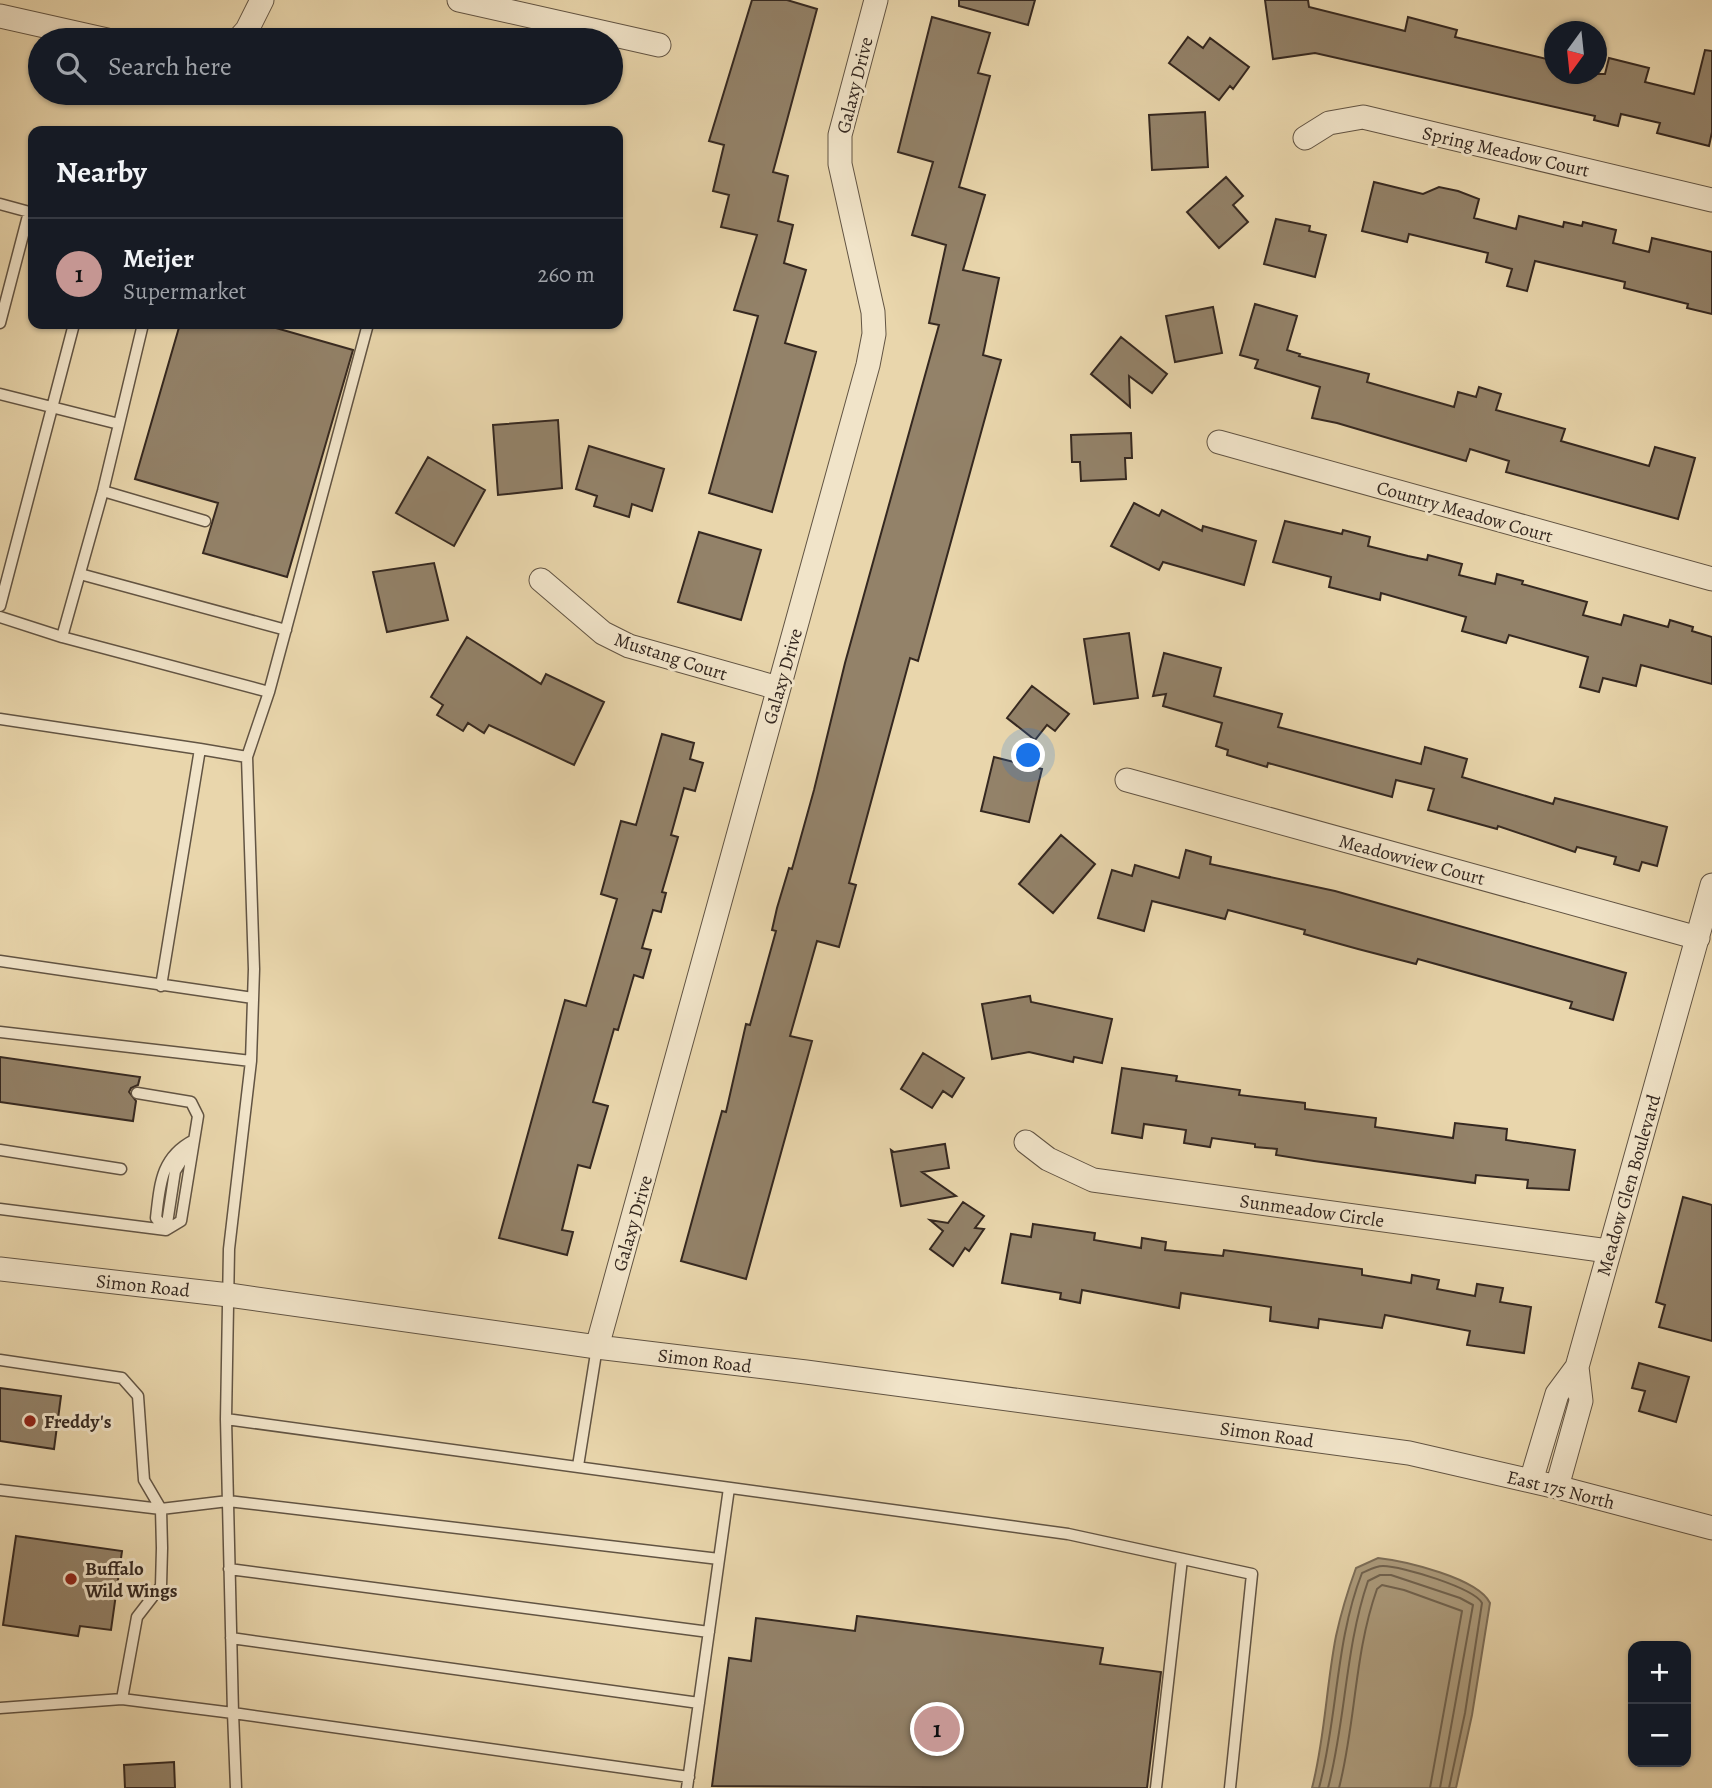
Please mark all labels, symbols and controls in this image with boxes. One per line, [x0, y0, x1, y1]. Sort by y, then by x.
north arrow [1544, 21, 1607, 84]
search box [28, 28, 623, 105]
street label: Galaxy Drive [830, 34, 880, 136]
icon: search [52, 48, 90, 86]
text: Search here [108, 49, 232, 84]
street label: Spring Meadow Court [1420, 120, 1592, 184]
text: Nearby [56, 152, 147, 192]
text: Meijer [123, 241, 194, 276]
text: 1 [75, 259, 83, 290]
text: 260 m [537, 259, 595, 290]
text: Supermarket [123, 276, 246, 307]
street label: Country Meadow Court [1374, 474, 1556, 550]
street label: Galaxy Drive [757, 625, 809, 727]
street label: Mustang Court [611, 626, 730, 687]
your location [1011, 738, 1045, 772]
street label: Meadowview Court [1336, 828, 1488, 892]
street label: Meadow Glen Boulevard [1591, 1091, 1668, 1279]
street label: Galaxy Drive [607, 1172, 659, 1274]
street label: Sunmeadow Circle [1238, 1188, 1386, 1234]
street label: Simon Road [95, 1268, 192, 1304]
street label: Simon Road [657, 1342, 754, 1380]
place label: Freddy's [44, 1409, 112, 1435]
marker: Freddy's [22, 1413, 38, 1429]
street label: Simon Road [1218, 1416, 1316, 1455]
street label: East 175 North [1504, 1464, 1617, 1516]
place label: Buffalo Wild Wings [84, 1556, 178, 1604]
marker: Buffalo Wild Wings [63, 1571, 79, 1587]
map controls [1628, 1641, 1691, 1767]
button: + [1628, 1641, 1691, 1704]
pin: 1 [914, 1703, 960, 1755]
button: − [1628, 1704, 1691, 1767]

